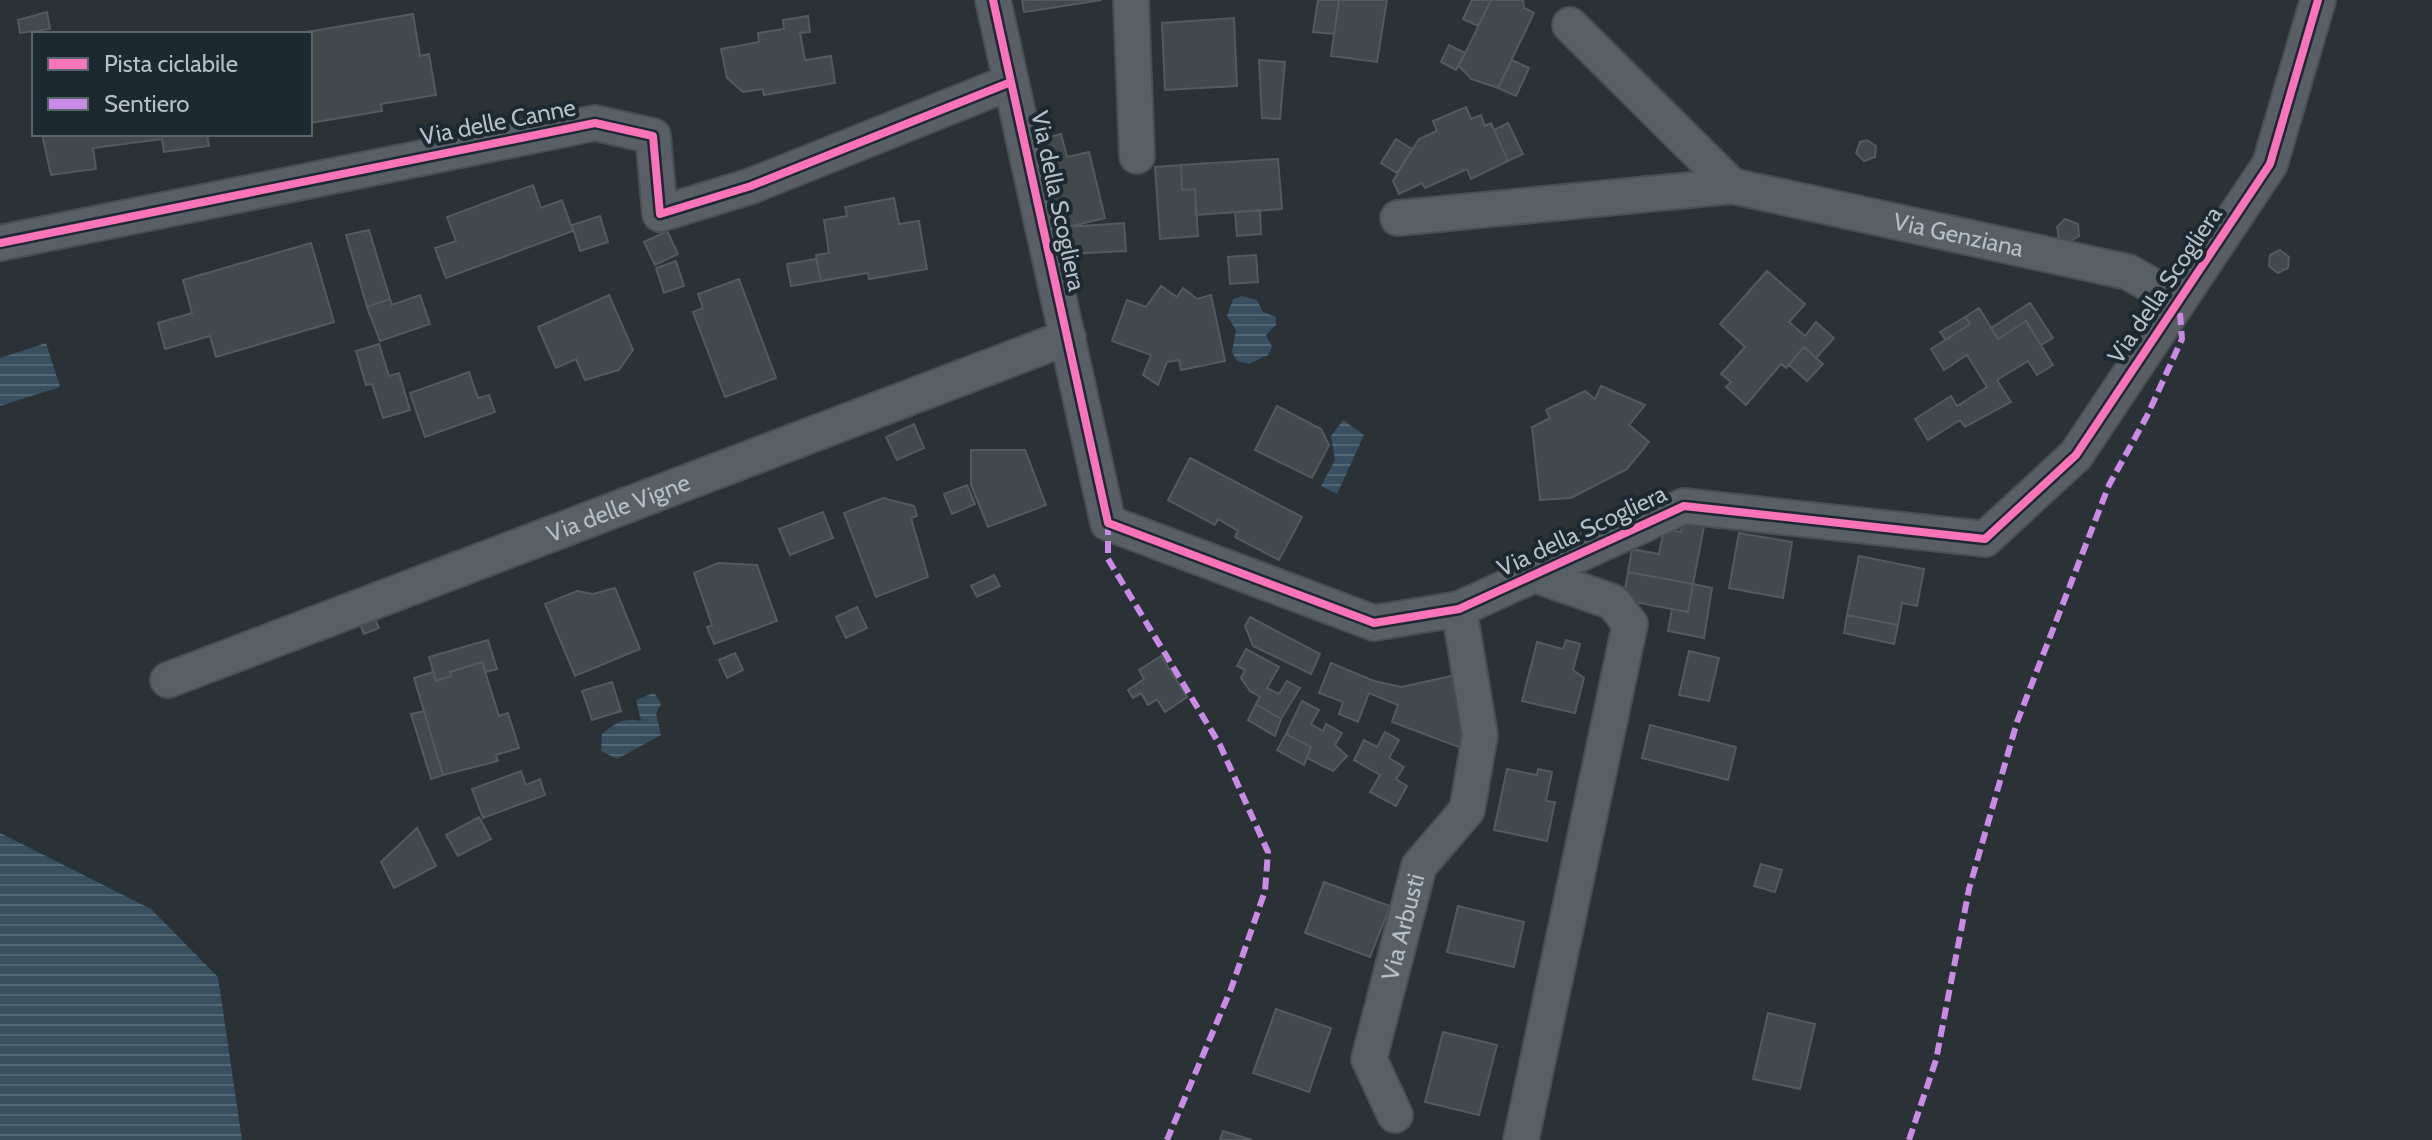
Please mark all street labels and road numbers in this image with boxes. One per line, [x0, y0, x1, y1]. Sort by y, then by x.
street label: Via delle Canne [418, 92, 578, 151]
street label: Via della Scogliera [1025, 108, 1092, 294]
street label: Via della Scogliera [2101, 200, 2228, 369]
street label: Via Genziana [1891, 206, 2027, 263]
street label: Via delle Vigne [543, 467, 694, 548]
street label: Via della Scogliera [1493, 478, 1671, 582]
street label: Via Arbusti [1375, 871, 1430, 983]

